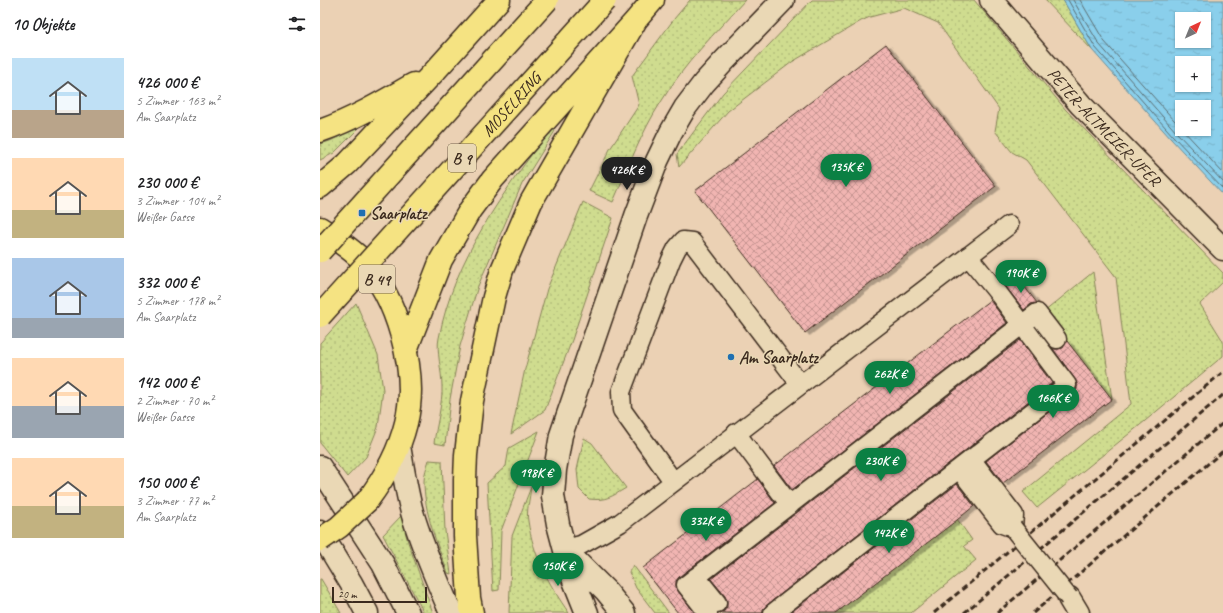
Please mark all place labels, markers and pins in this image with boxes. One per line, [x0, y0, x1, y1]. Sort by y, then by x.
pin: 135K € [813, 154, 879, 188]
pin: 426K € [594, 157, 660, 191]
place label: Saarplatz [370, 203, 428, 224]
marker: Saarplatz [357, 208, 367, 218]
pin: 190K € [988, 260, 1054, 294]
place label: Am Saarplatz [739, 347, 820, 368]
marker: Am Saarplatz [726, 352, 736, 362]
pin: 262K € [857, 361, 923, 395]
pin: 166K € [1020, 385, 1086, 419]
pin: 230K € [848, 448, 914, 482]
pin: 198K € [503, 460, 569, 494]
pin: 332K € [673, 508, 739, 542]
pin: 142K € [856, 520, 922, 554]
pin: 150K € [525, 553, 591, 587]

